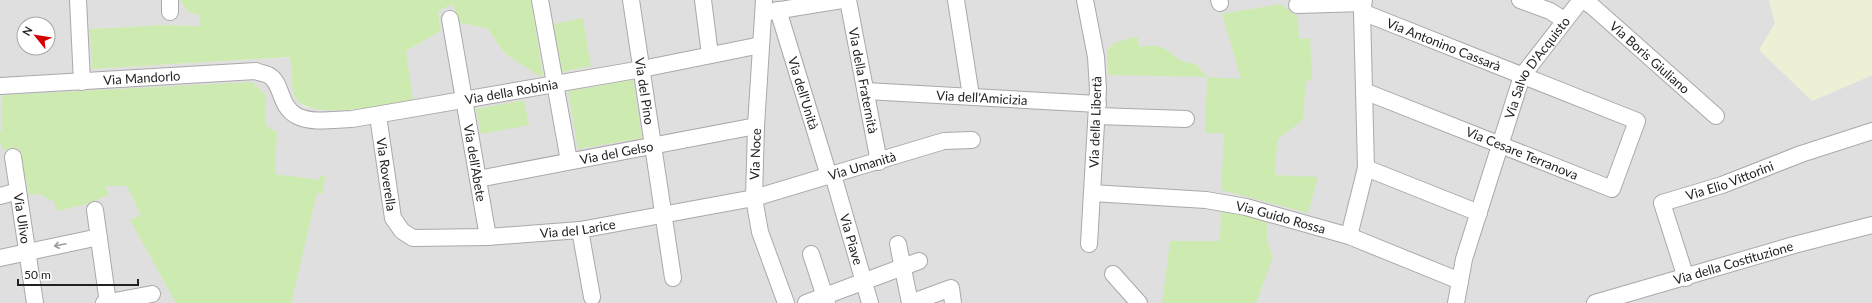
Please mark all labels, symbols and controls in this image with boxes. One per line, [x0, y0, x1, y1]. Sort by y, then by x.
street label: Via Salvo D'Acquisto [1501, 13, 1573, 121]
street label: Via Antonino Cassarà [1384, 15, 1503, 74]
north arrow [16, 16, 56, 56]
street label: Via Boris Giuliano [1607, 18, 1693, 97]
text: N [19, 24, 35, 38]
street label: Via della Fraternità [845, 26, 881, 135]
street label: Via dell'Unità [785, 55, 822, 132]
street label: Via del Pino [632, 56, 658, 126]
street label: Via Mandorlo [103, 67, 181, 88]
street label: Via della Robinia [464, 76, 559, 107]
street label: Via della Libertà [1085, 76, 1105, 168]
street label: Via dell'Amicizia [936, 87, 1028, 108]
street label: Via dell'Abete [460, 123, 490, 203]
street label: Via Cesare Terranova [1463, 123, 1581, 183]
street label: Via Noce [746, 128, 764, 180]
street label: Via Roverella [373, 137, 400, 212]
street label: Via del Gelso [578, 138, 655, 167]
street label: Via Umanità [826, 148, 898, 183]
street label: Via Elio Vittorini [1684, 158, 1776, 203]
street label: Via Ulivo [11, 192, 34, 245]
street label: Via Guido Rossa [1235, 197, 1327, 237]
street label: Via Piave [837, 212, 867, 267]
street label: Via del Larice [539, 216, 617, 241]
street label: Via della Costituzione [1672, 238, 1795, 288]
one-way arrow [54, 242, 67, 250]
scale bar [18, 261, 138, 287]
text: 50 m [24, 267, 51, 282]

